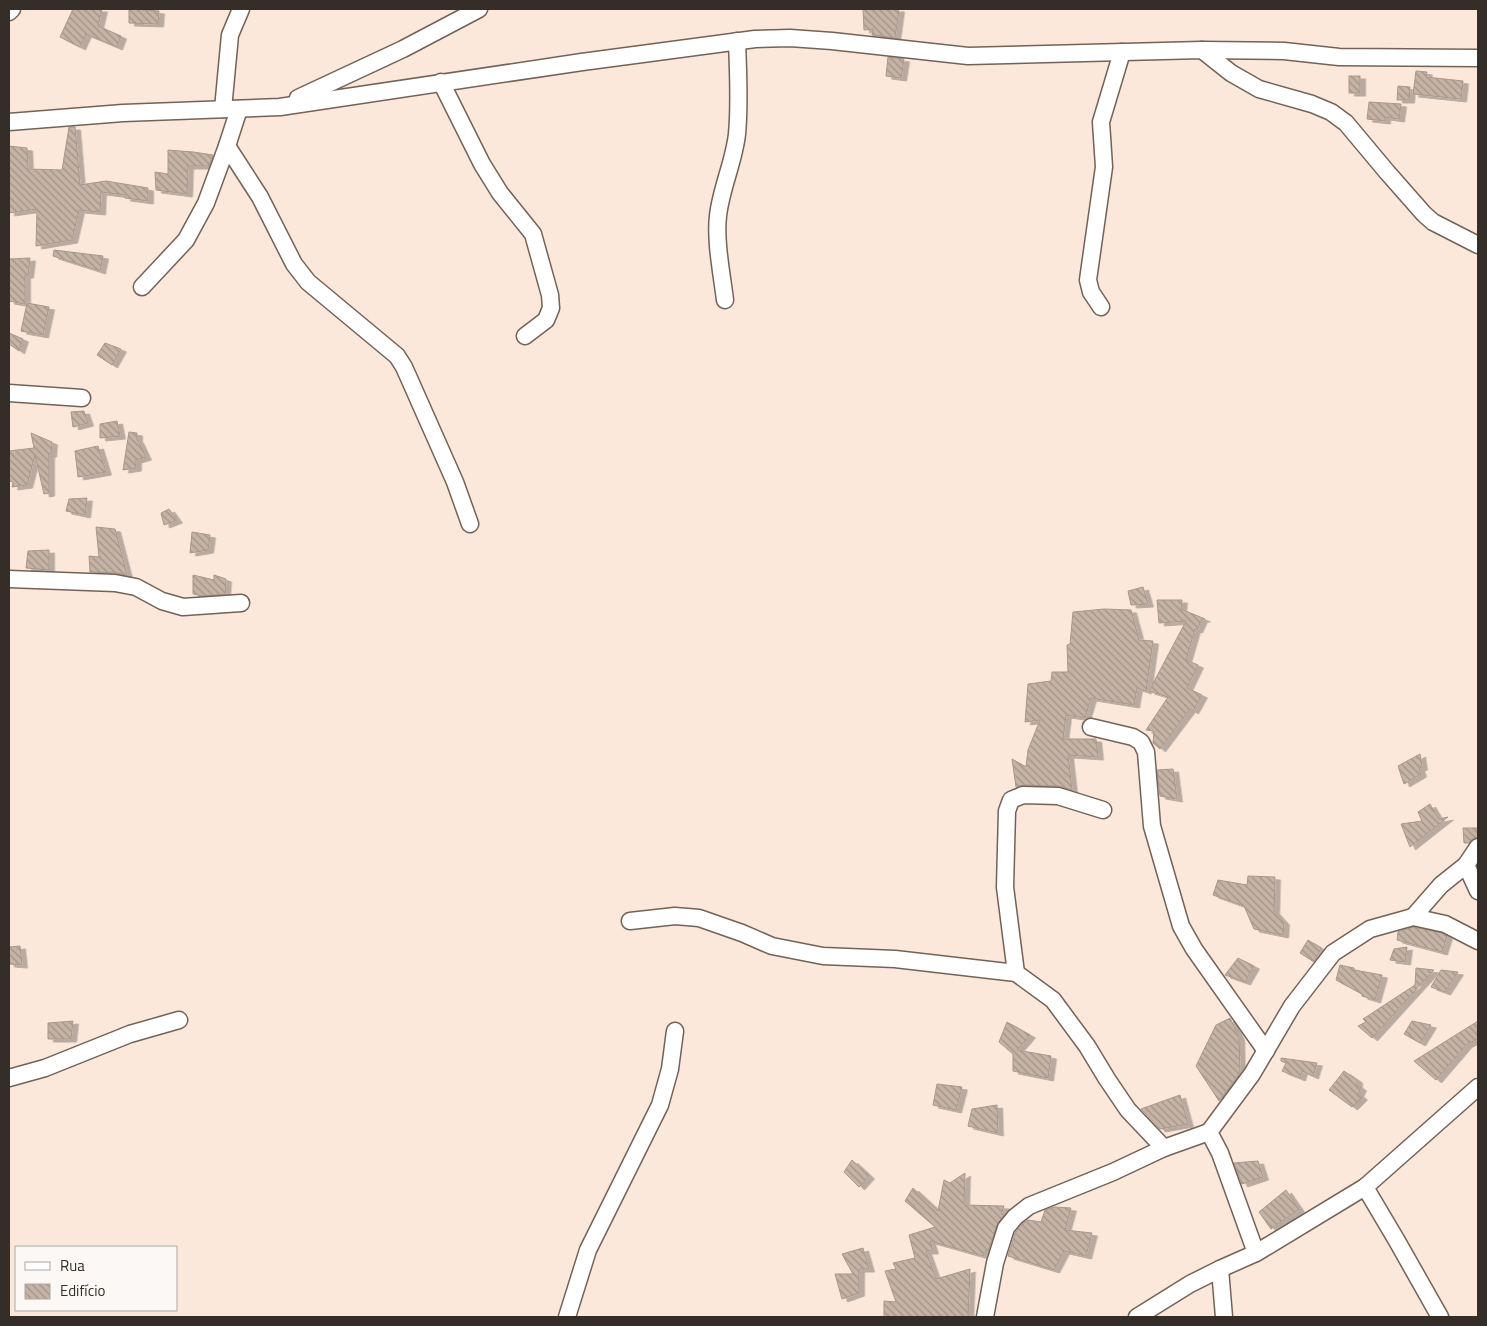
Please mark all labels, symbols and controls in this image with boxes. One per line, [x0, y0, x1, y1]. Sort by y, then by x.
legend [15, 1246, 178, 1311]
text: Rua [60, 1254, 85, 1277]
text: Edifício [60, 1279, 105, 1302]

